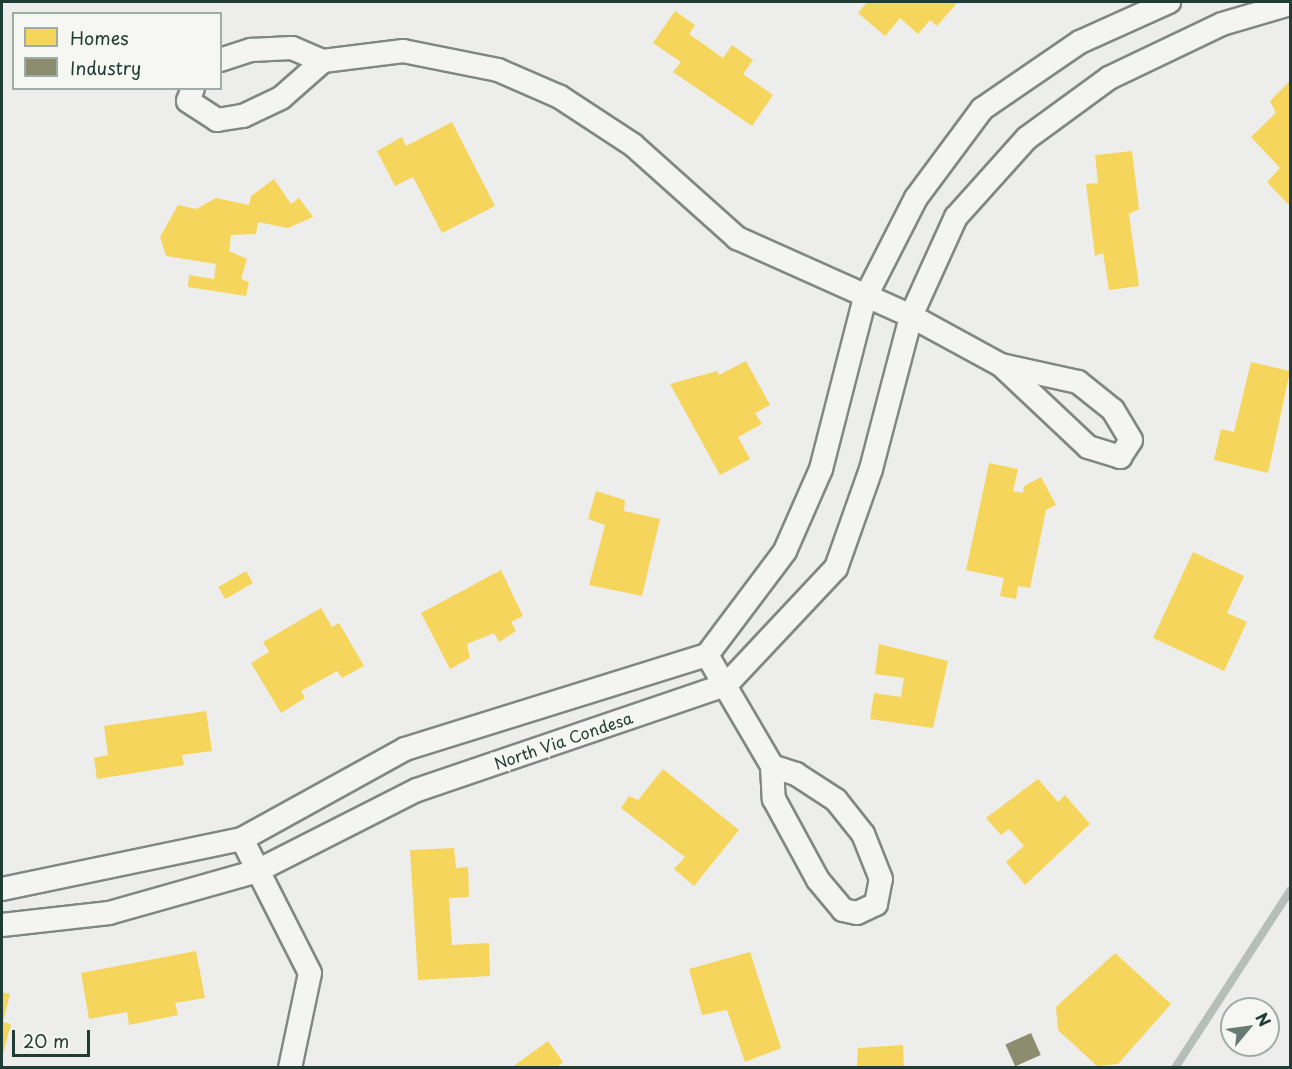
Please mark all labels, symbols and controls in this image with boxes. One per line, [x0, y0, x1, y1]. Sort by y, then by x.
legend [12, 12, 222, 90]
text: Homes [70, 24, 128, 51]
text: Industry [70, 54, 141, 81]
street label: North Via Condesa [491, 707, 635, 773]
north arrow [1220, 997, 1280, 1057]
text: N [1250, 1008, 1278, 1031]
scale bar [15, 1018, 93, 1056]
text: 20 m [23, 1027, 69, 1054]

